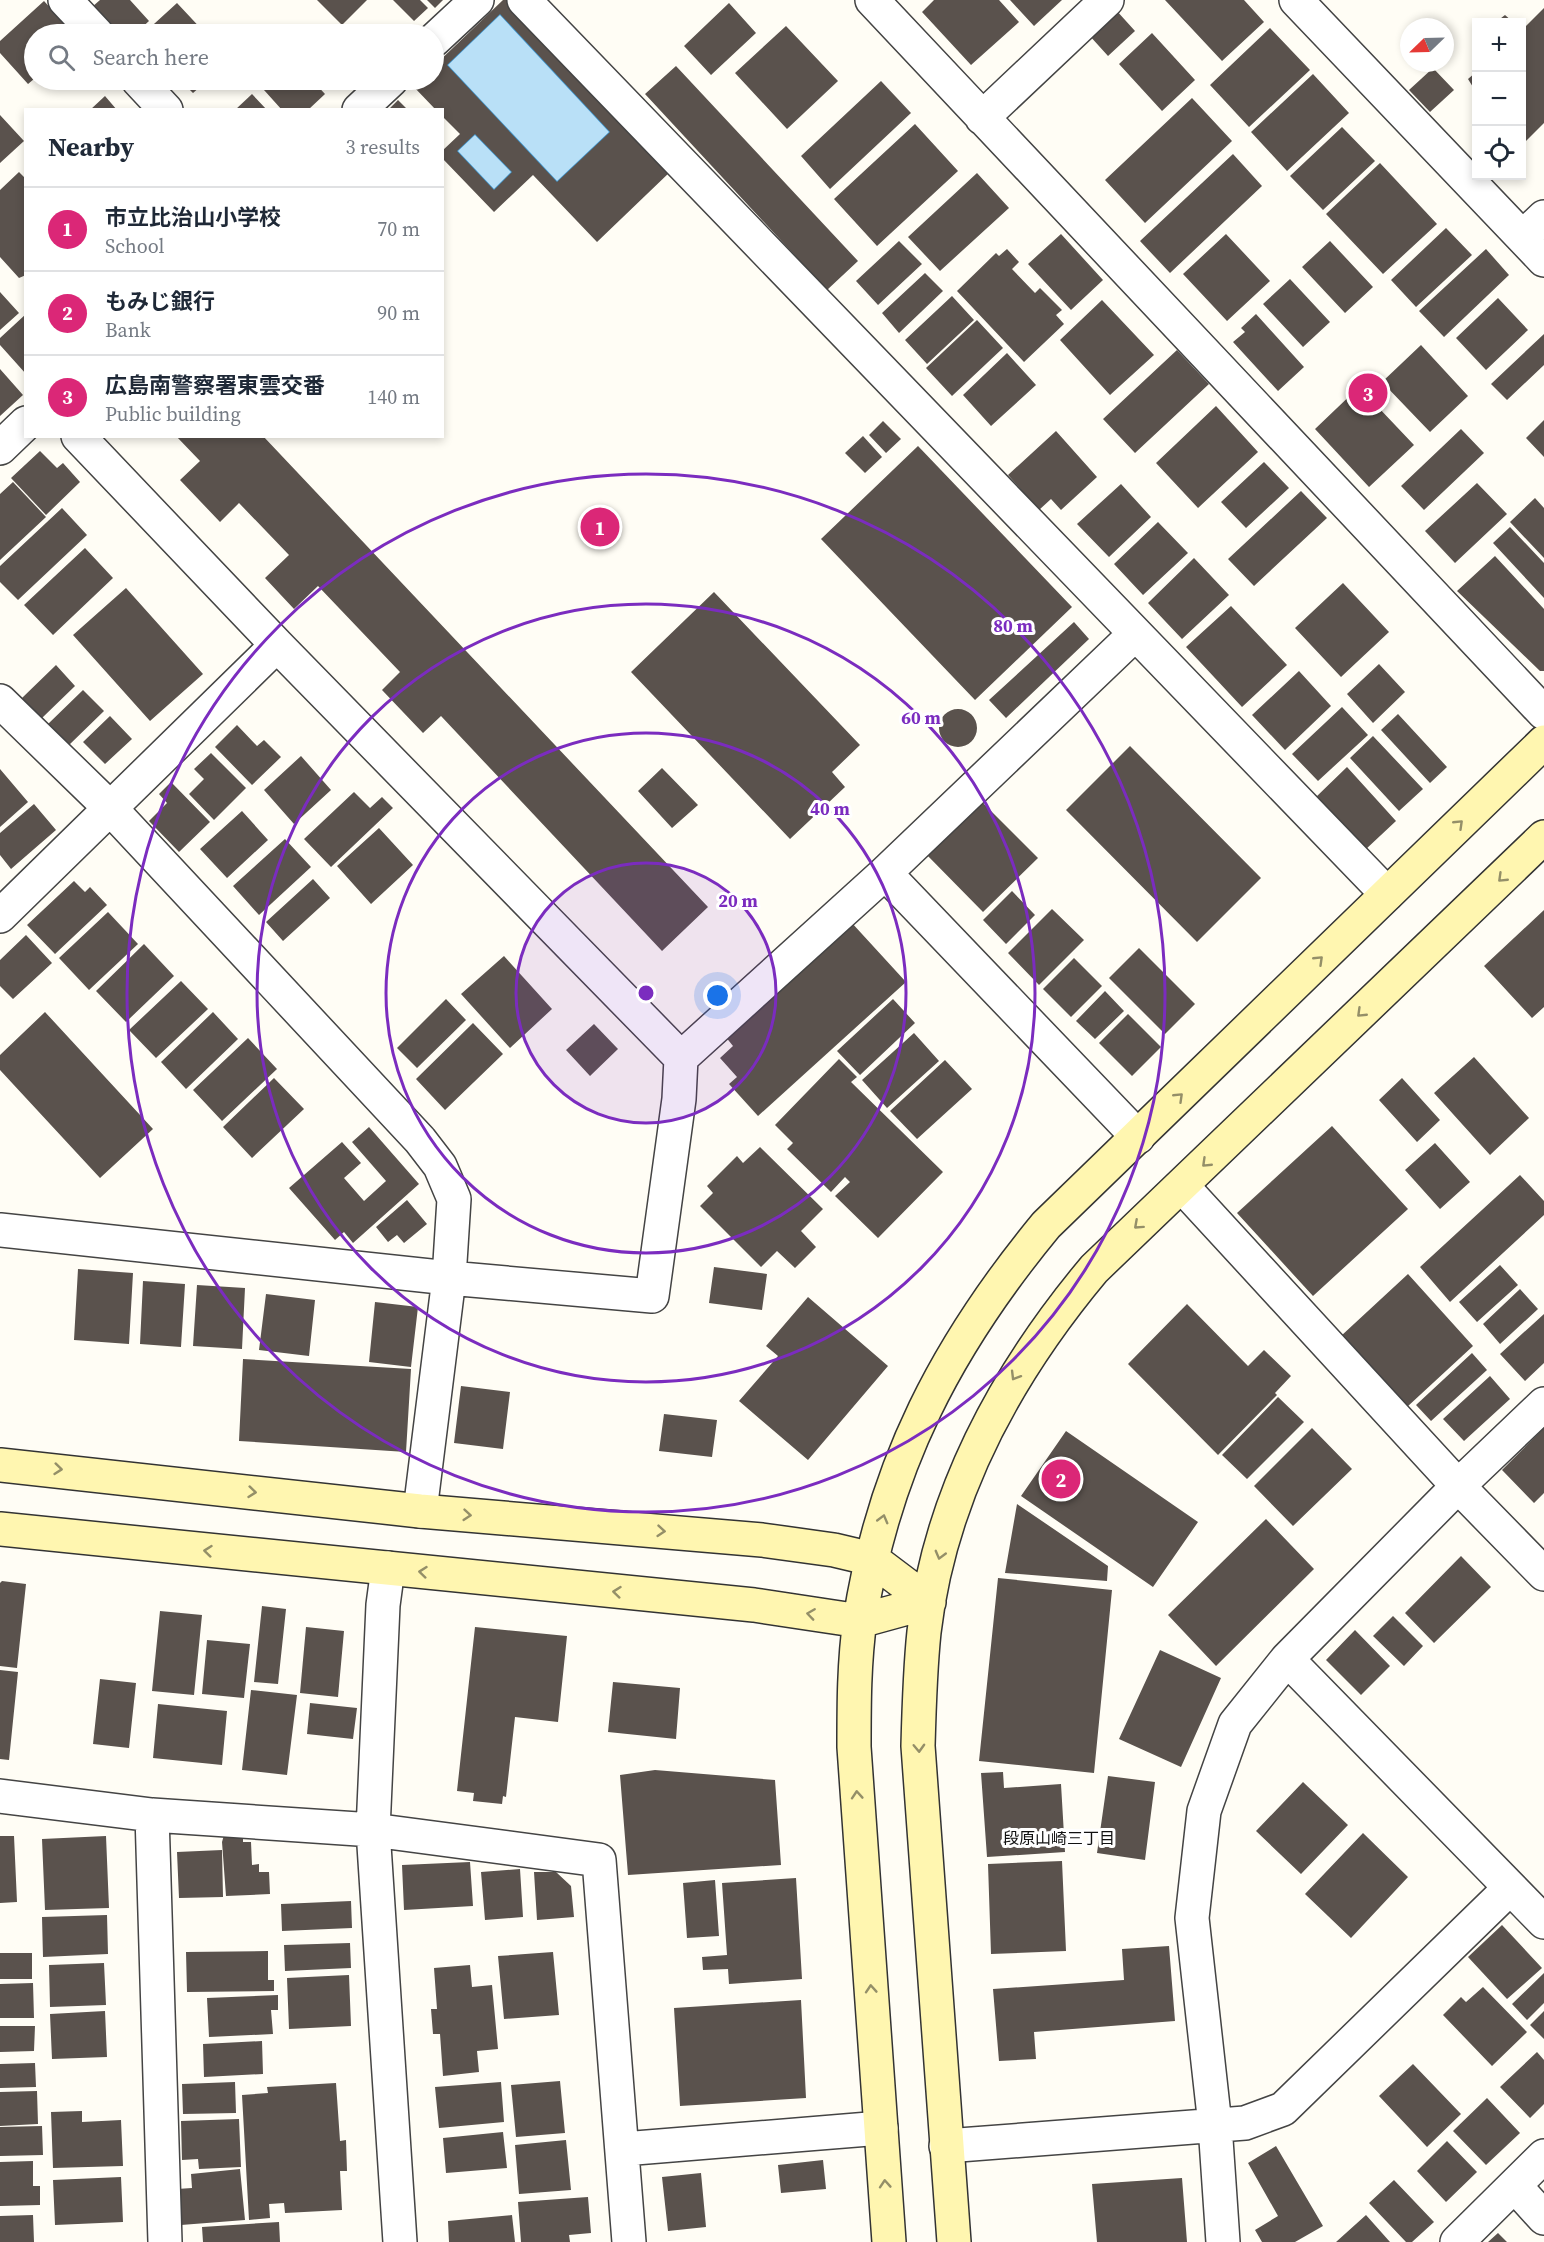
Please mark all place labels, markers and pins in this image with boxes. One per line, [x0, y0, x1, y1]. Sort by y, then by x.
pin: 3 [1348, 370, 1388, 416]
pin: 1 [580, 504, 620, 550]
centre of rings [636, 983, 656, 1003]
pin: 2 [1042, 1456, 1080, 1502]

